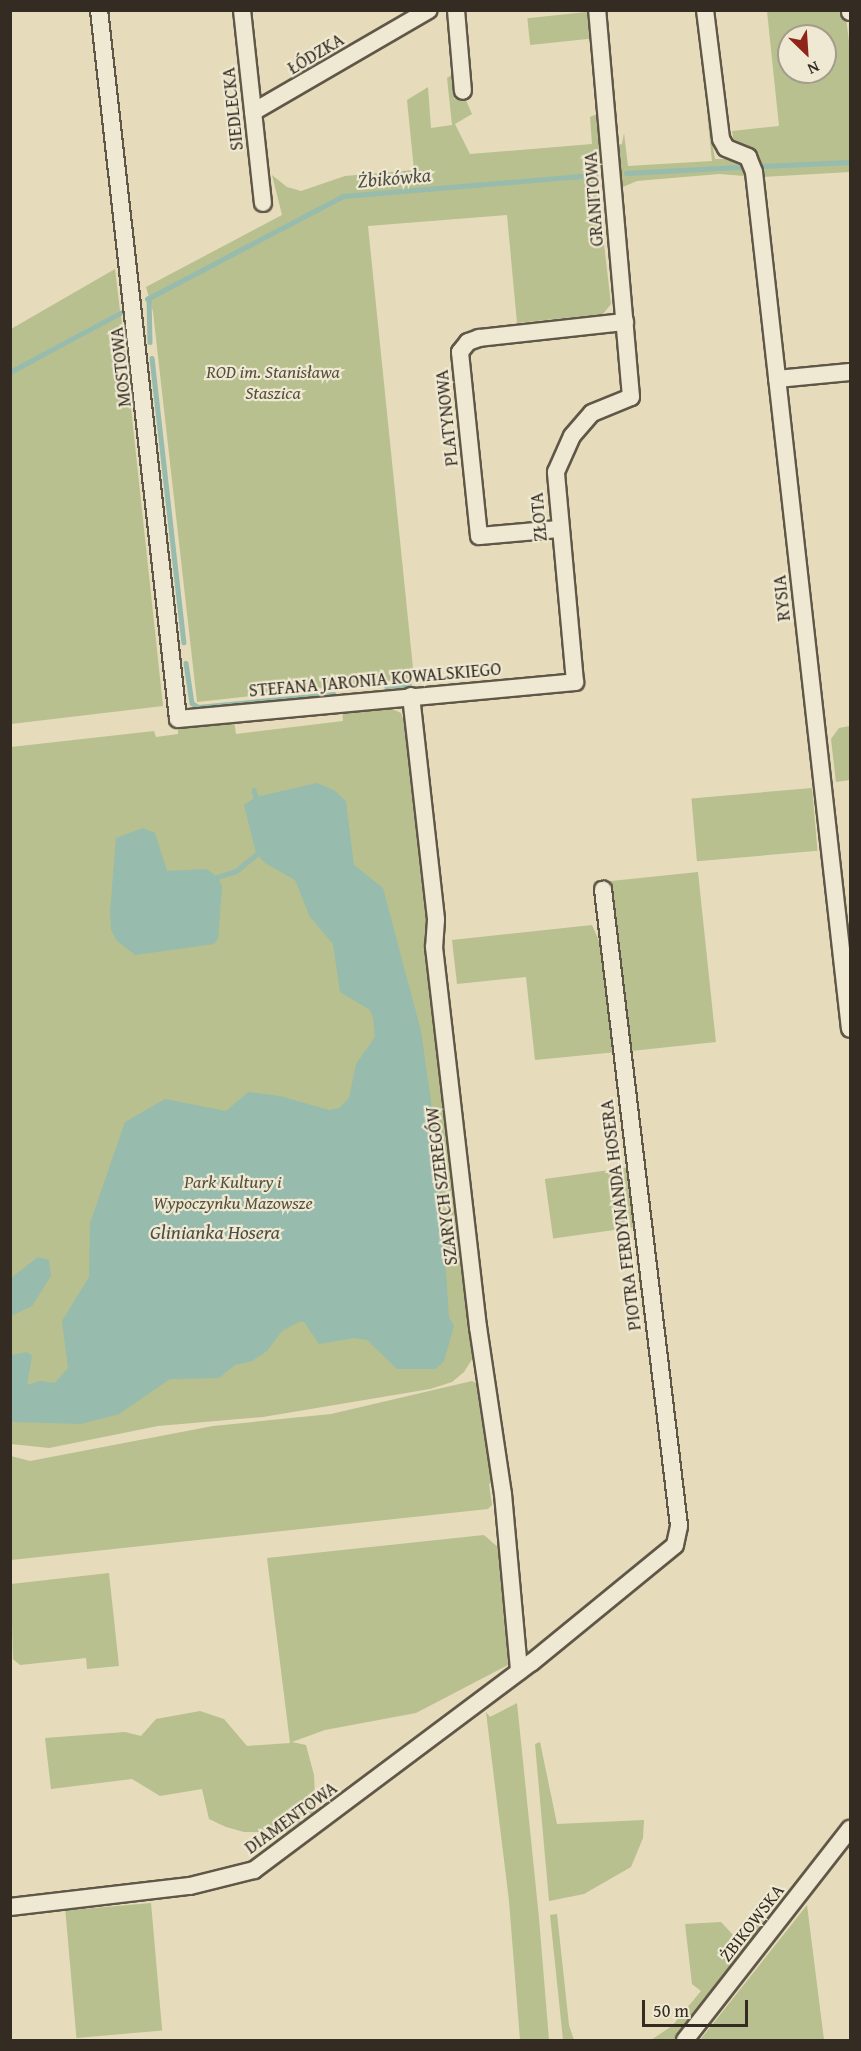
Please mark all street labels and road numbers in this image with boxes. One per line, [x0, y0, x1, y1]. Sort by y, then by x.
street label: ŁÓDZKA [284, 29, 348, 79]
street label: SIEDLECKA [218, 66, 248, 152]
street label: GRANITOWA [580, 151, 608, 247]
street label: MOSTOWA [106, 326, 136, 408]
street label: PLATYNOWA [431, 369, 463, 467]
street label: ZŁOTA [526, 492, 552, 542]
street label: RYSIA [769, 574, 795, 622]
street label: STEFANA JARONIA KOWALSKIEGO [248, 658, 502, 702]
street label: PIOTRA FERDYNANDA HOSERA [596, 1098, 646, 1332]
street label: SZARYCH SZEREGÓW [422, 1105, 462, 1267]
street label: DIAMENTOWA [241, 1777, 341, 1859]
street label: ŻBIKOWSKA [715, 1880, 789, 1966]

